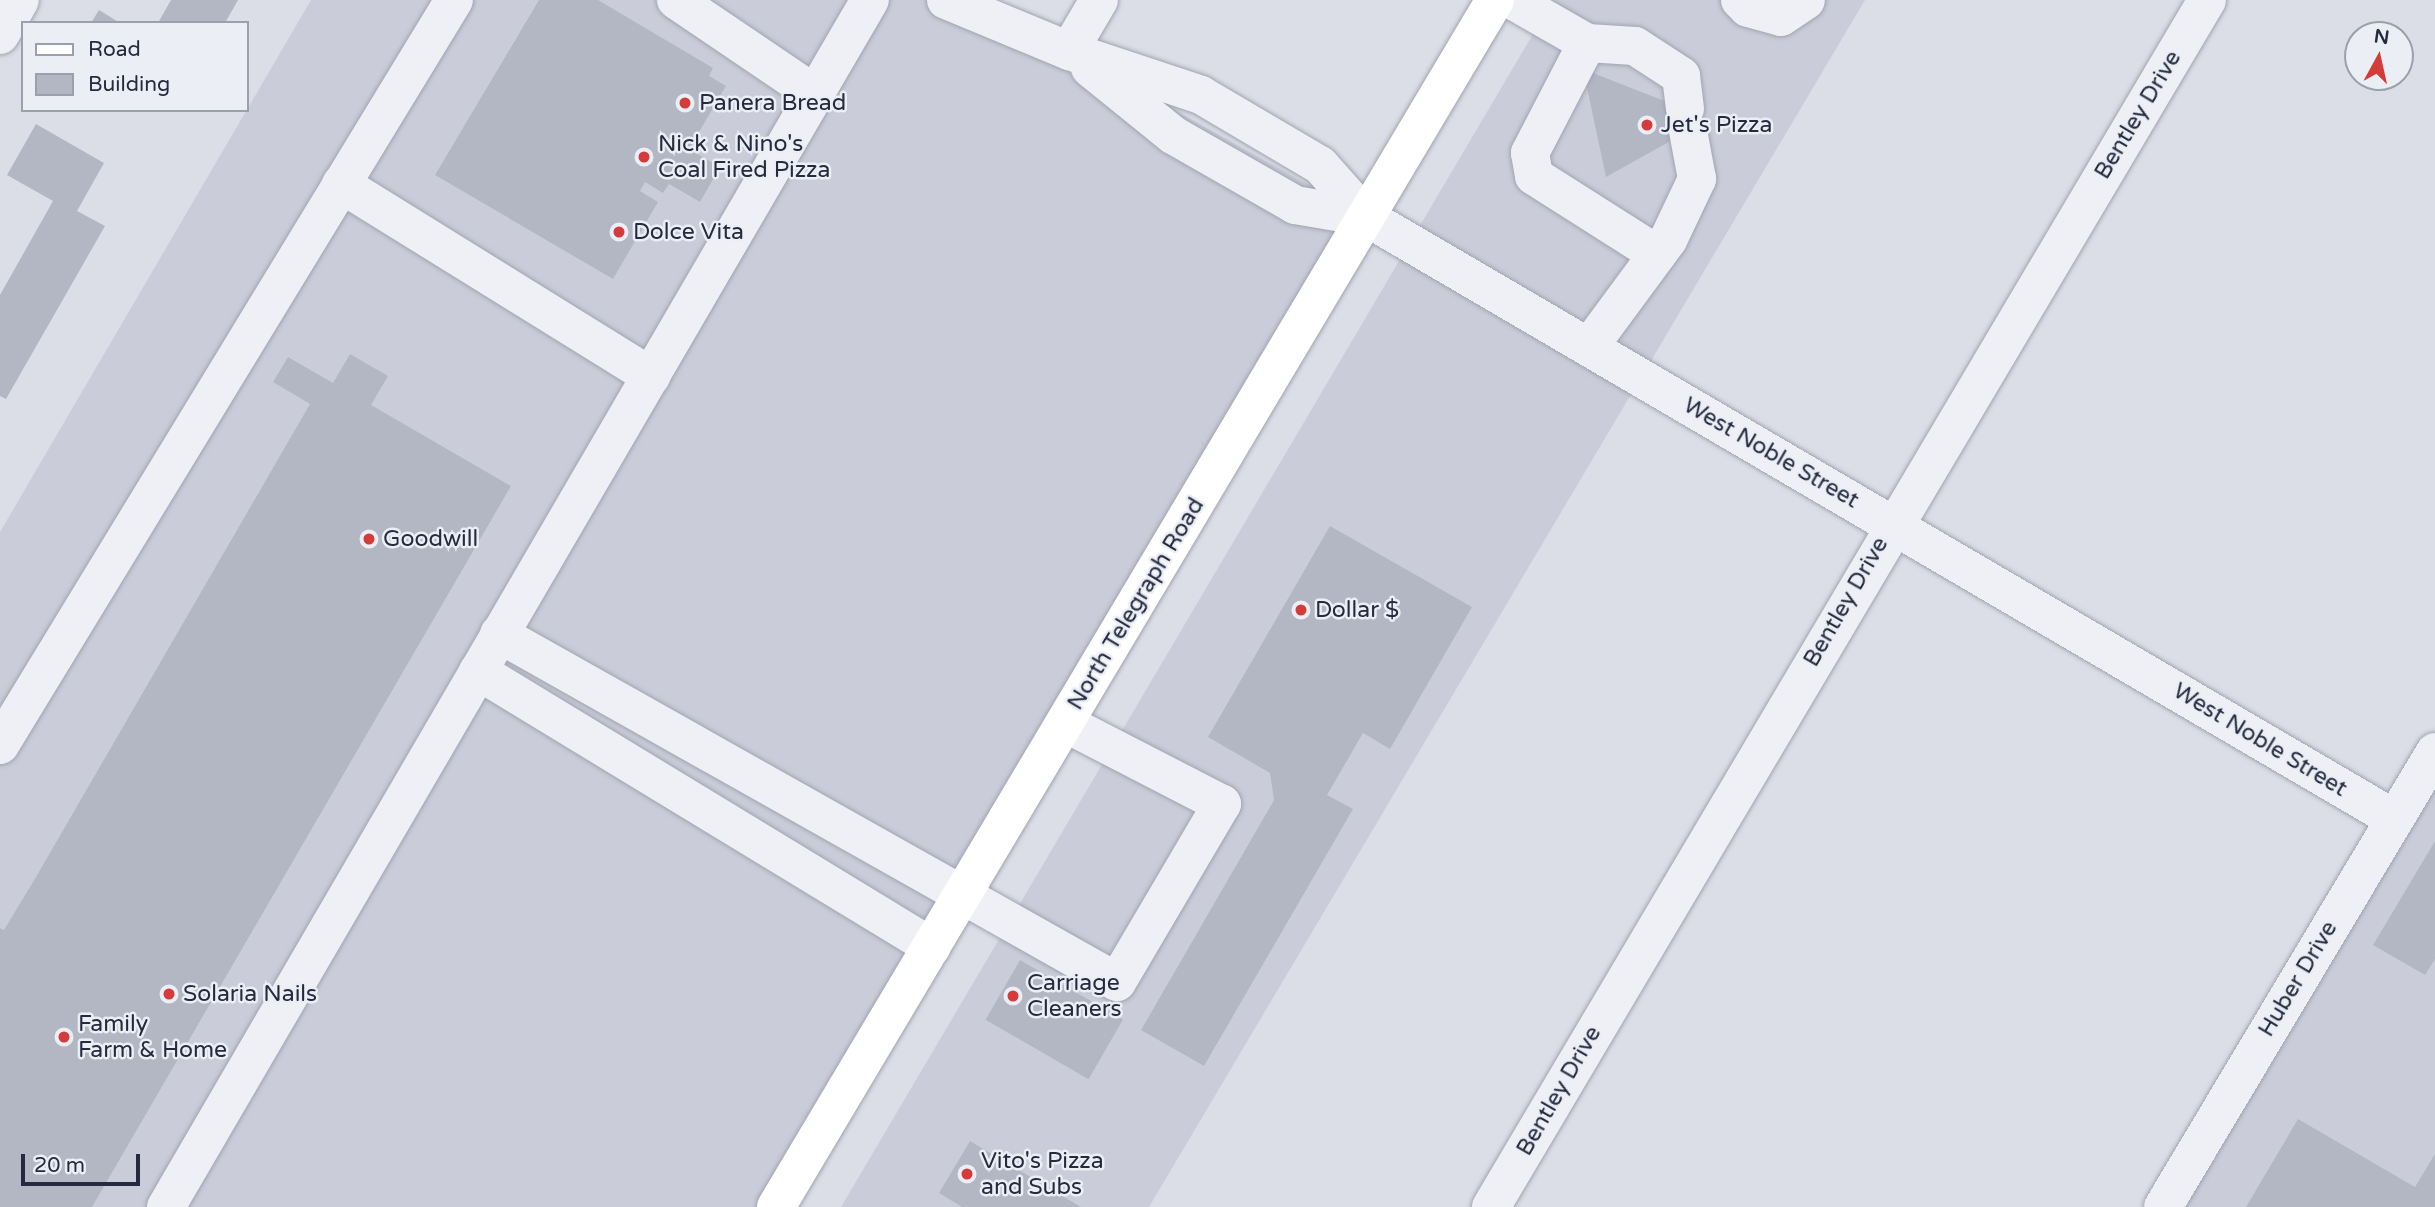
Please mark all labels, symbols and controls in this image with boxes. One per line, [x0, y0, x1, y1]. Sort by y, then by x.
legend [21, 21, 248, 112]
north arrow [2344, 21, 2414, 91]
text: N [2373, 25, 2391, 49]
text: Road [88, 37, 141, 62]
street label: Bentley Drive [2089, 46, 2187, 184]
text: Building [88, 72, 170, 97]
place label: Panera Bread [699, 89, 846, 117]
marker: Panera Bread [677, 95, 693, 111]
place label: Jet's Pizza [1661, 111, 1772, 139]
marker: Jet's Pizza [1639, 117, 1655, 133]
place label: Nick & Nino's Coal Fired Pizza [658, 130, 830, 184]
marker: Nick & Nino's Coal Fired Pizza [636, 149, 652, 165]
place label: Dolce Vita [633, 218, 744, 246]
marker: Dolce Vita [611, 224, 627, 240]
street label: West Noble Street [1678, 392, 1864, 514]
street label: North Telegraph Road [1062, 493, 1210, 715]
place label: Goodwill [383, 525, 478, 553]
marker: Goodwill [361, 531, 377, 547]
street label: Bentley Drive [1798, 532, 1894, 672]
place label: Dollar $ [1315, 596, 1399, 624]
marker: Dollar $ [1293, 602, 1309, 618]
street label: West Noble Street [2168, 677, 2352, 803]
street label: Huber Drive [2253, 916, 2343, 1042]
place label: Carriage Cleaners [1027, 969, 1122, 1023]
place label: Solaria Nails [183, 980, 317, 1008]
marker: Solaria Nails [161, 986, 177, 1002]
marker: Carriage Cleaners [1005, 988, 1021, 1004]
place label: Family Farm & Home [78, 1010, 227, 1064]
street label: Bentley Drive [1511, 1021, 1607, 1161]
marker: Family Farm & Home [56, 1029, 72, 1045]
scale bar [24, 1140, 144, 1184]
place label: Vito's Pizza and Subs [981, 1147, 1104, 1201]
text: 20 m [34, 1153, 85, 1178]
marker: Vito's Pizza and Subs [959, 1166, 975, 1182]

